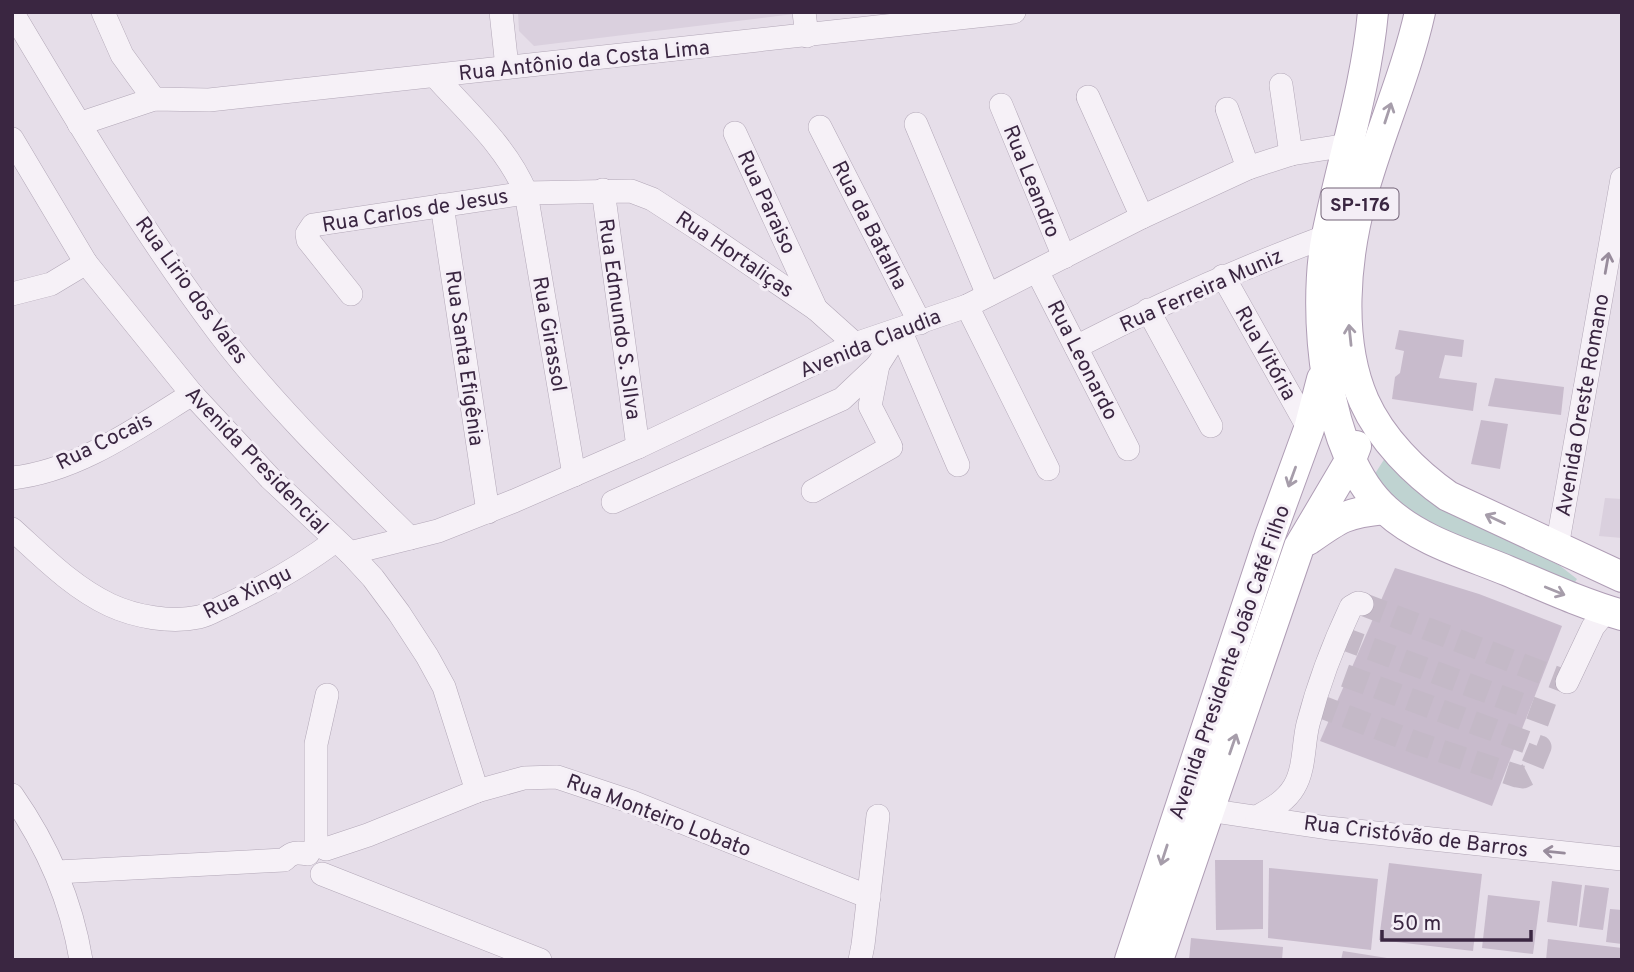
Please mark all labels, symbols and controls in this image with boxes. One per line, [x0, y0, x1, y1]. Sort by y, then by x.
street label: Rua Antônio da Costa Lima [457, 35, 711, 88]
one-way arrow [1383, 102, 1396, 124]
street label: Rua Leandro [996, 121, 1065, 242]
street label: Rua Paraiso [730, 147, 801, 259]
street label: Rua da Batalha [825, 157, 913, 295]
street label: Rua Carlos de Jesus [320, 183, 510, 240]
road number: SP-176 [1322, 188, 1398, 220]
street label: Rua Hortaliças [670, 206, 799, 305]
street label: Rua Lirio dos Vales [128, 212, 253, 370]
street label: Rua Edmundo S. SIlva [591, 217, 646, 422]
street label: Rua Ferreira Muniz [1116, 243, 1287, 339]
one-way arrow [1601, 252, 1614, 275]
street label: Rua Santa Efigênia [438, 269, 489, 448]
street label: Rua Girassol [525, 274, 572, 394]
street label: Avenida Oreste Romano [1551, 292, 1616, 519]
street label: Rua Leonardo [1040, 296, 1123, 425]
street label: Rua Vitória [1228, 302, 1302, 406]
street label: Avenida Claudia [796, 304, 945, 385]
one-way arrow [1343, 324, 1356, 346]
street label: Avenida Presidencial [178, 381, 333, 541]
street label: Rua Cocais [52, 407, 157, 477]
one-way arrow [1284, 465, 1297, 487]
street label: Avenida Presidente João Café Filho [1164, 502, 1297, 823]
one-way arrow [1485, 512, 1506, 525]
street label: Rua Xingu [199, 560, 296, 626]
one-way arrow [1543, 586, 1565, 599]
one-way arrow [1228, 734, 1240, 756]
street label: Rua Monteiro Lobato [562, 769, 755, 864]
street label: Rua Cristóvão de Barros [1302, 810, 1530, 865]
one-way arrow [1157, 843, 1170, 865]
one-way arrow [1543, 845, 1566, 858]
scale bar [1382, 898, 1531, 942]
text: 50 m [1392, 911, 1441, 938]

